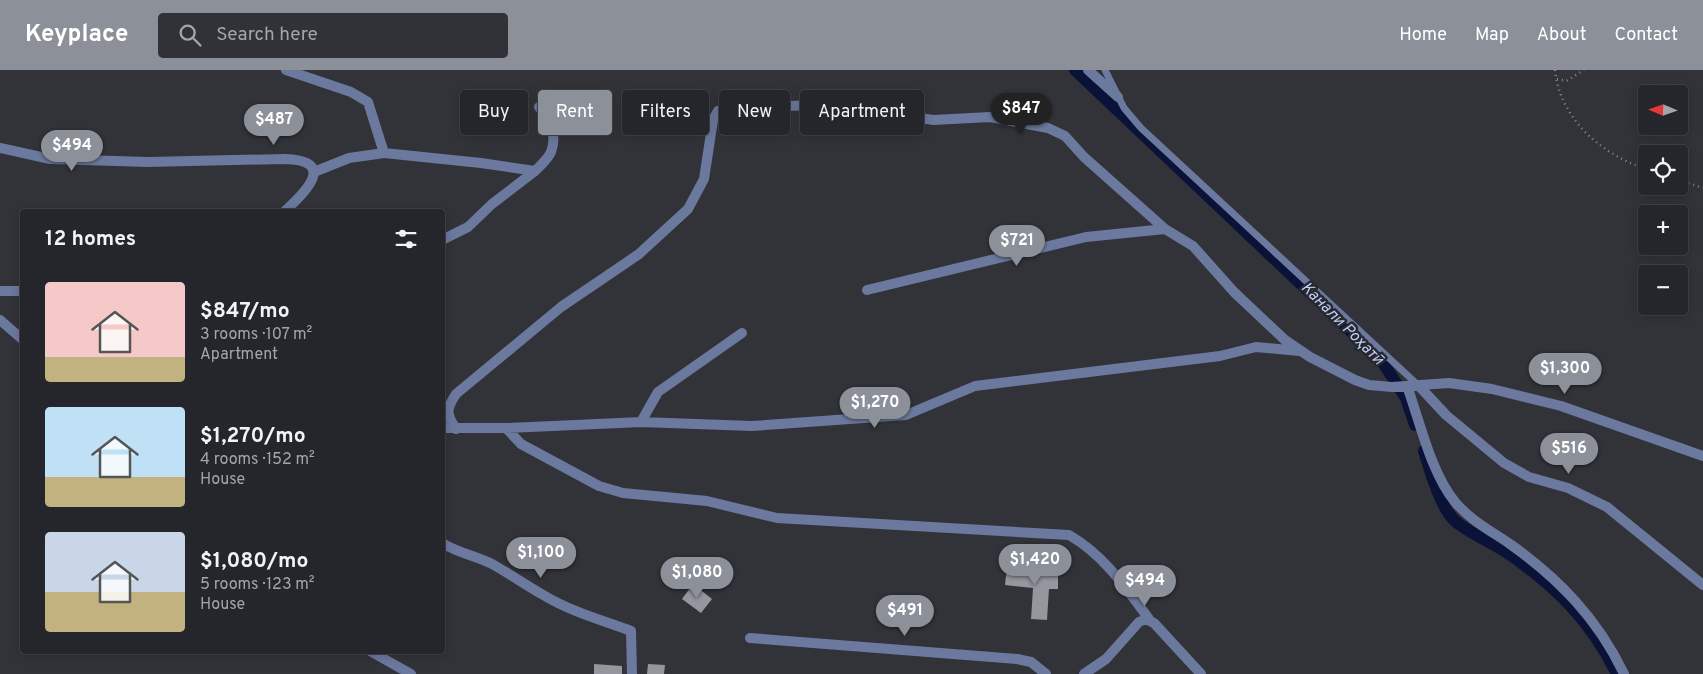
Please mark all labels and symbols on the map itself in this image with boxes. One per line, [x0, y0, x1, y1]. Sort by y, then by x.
north arrow [1638, 85, 1688, 135]
pin: $847 [991, 92, 1051, 135]
pin: $487 [244, 104, 304, 146]
pin: $494 [42, 129, 102, 172]
pin: $721 [987, 224, 1047, 267]
water label: Канали Роҳатӣ [1296, 278, 1388, 370]
pin: $1,300 [1524, 352, 1606, 395]
pin: $1,270 [834, 386, 916, 429]
pin: $516 [1539, 432, 1599, 475]
pin: $1,100 [500, 536, 582, 579]
pin: $1,420 [994, 544, 1076, 586]
pin: $1,080 [656, 556, 738, 599]
pin: $494 [1115, 564, 1175, 607]
pin: $491 [875, 594, 935, 637]

